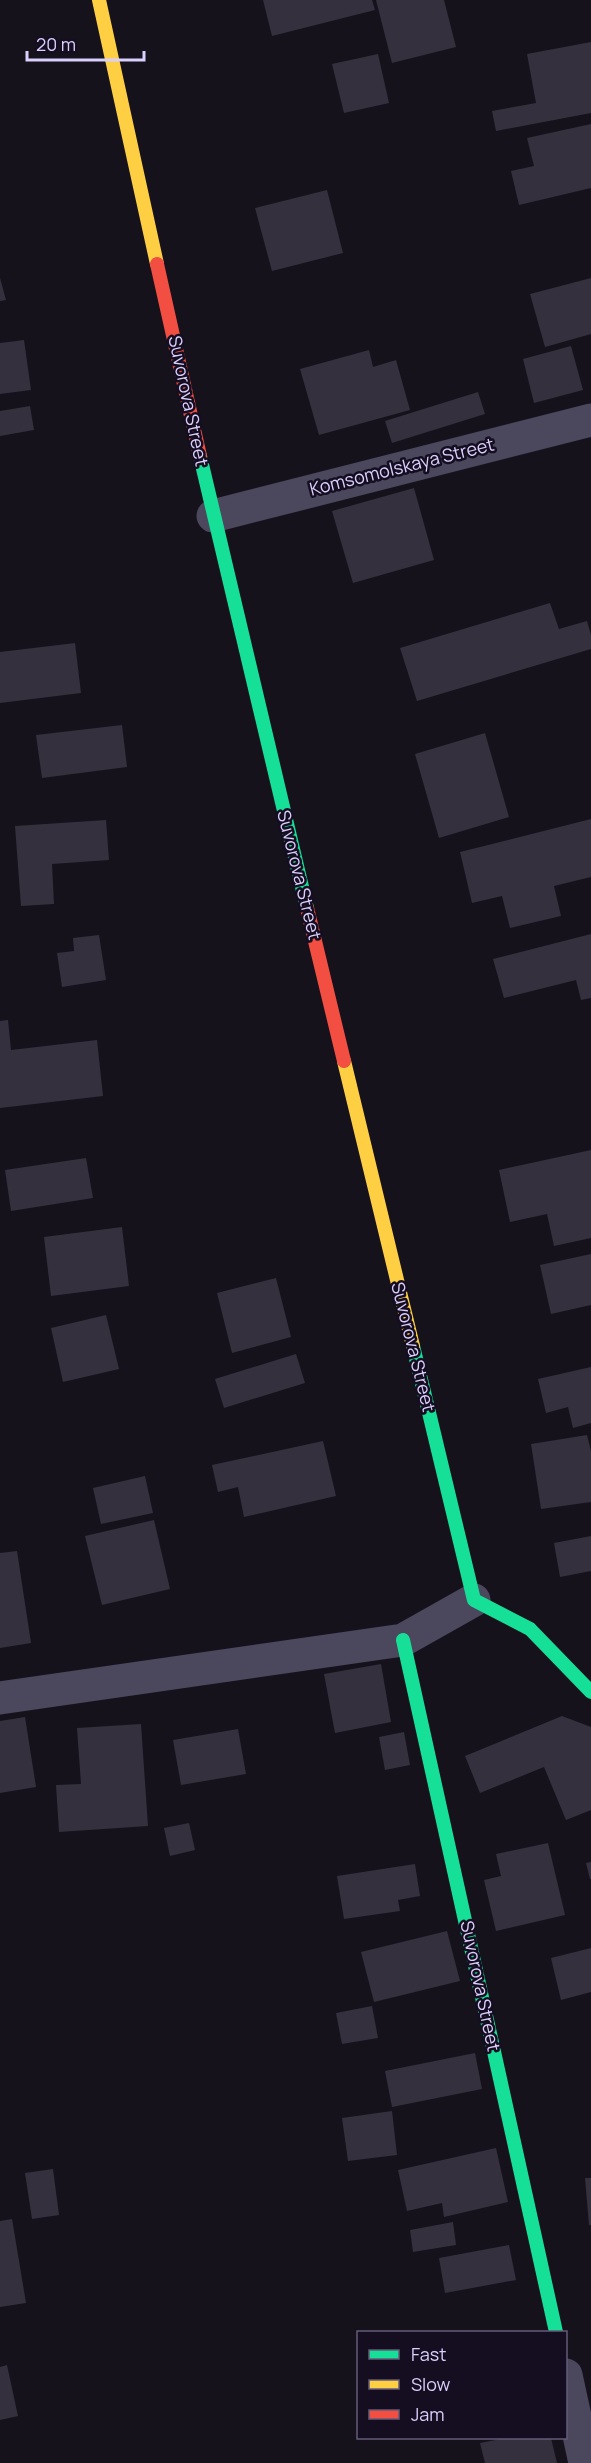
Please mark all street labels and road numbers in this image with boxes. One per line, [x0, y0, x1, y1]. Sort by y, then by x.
street label: Suvorova Street [163, 333, 215, 468]
street label: Komsomolskaya Street [307, 431, 497, 501]
street label: Suvorova Street [272, 807, 328, 942]
street label: Suvorova Street [386, 1279, 442, 1414]
street label: Suvorova Street [455, 1918, 507, 2053]

